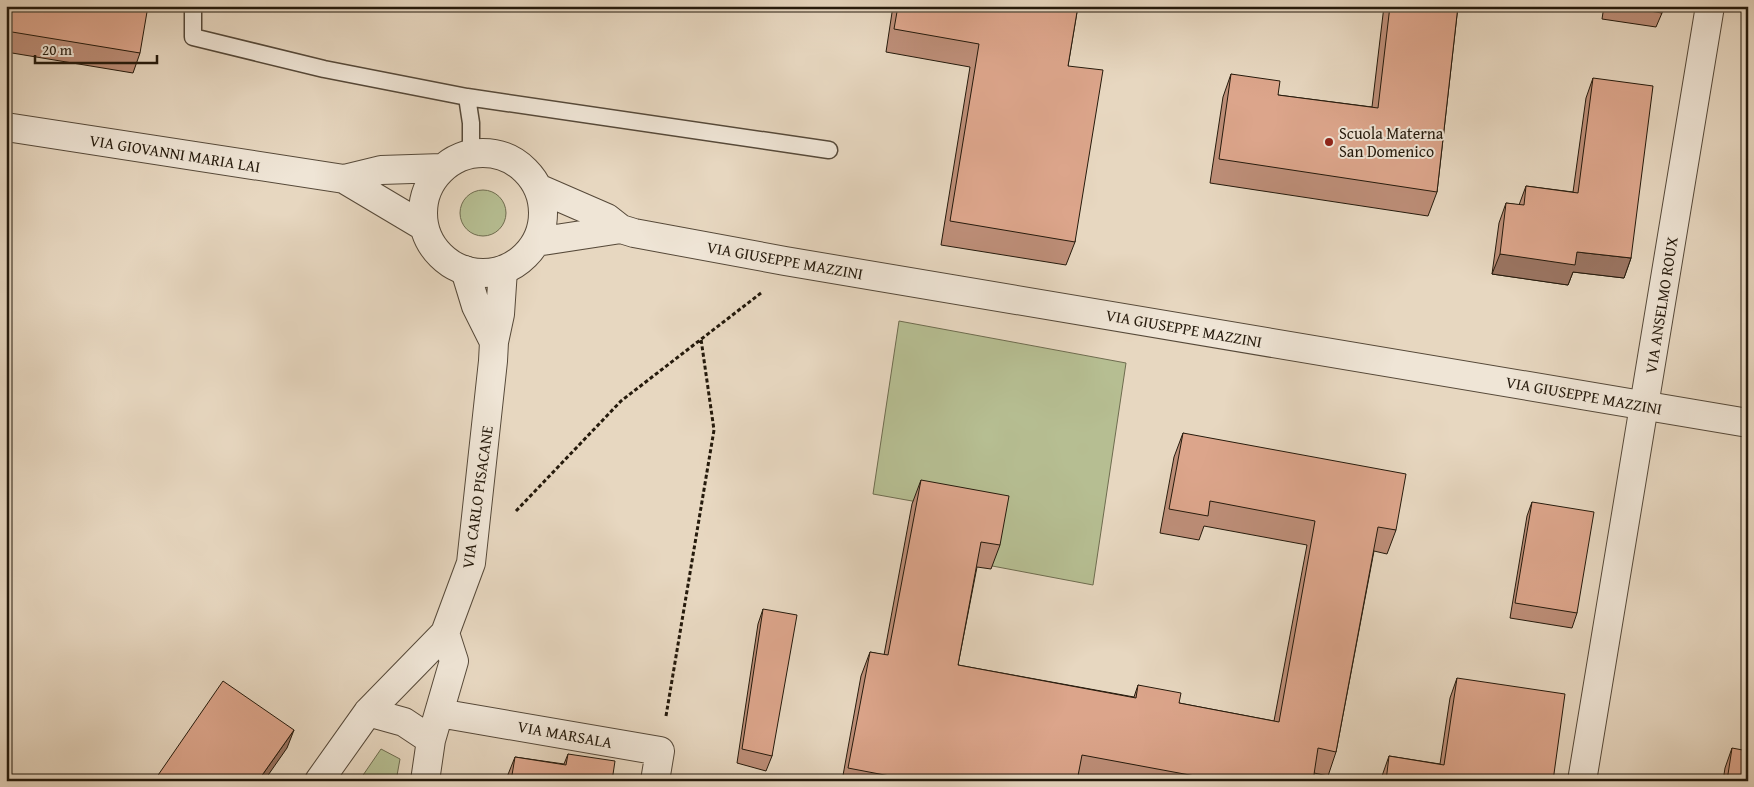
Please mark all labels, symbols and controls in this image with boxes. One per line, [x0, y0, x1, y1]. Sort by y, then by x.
scale bar [35, 32, 158, 64]
text: 20 m [42, 39, 73, 60]
place label: Scuola Materna San Domenico [1339, 121, 1444, 163]
street label: VIA GIOVANNI MARIA LAI [88, 128, 262, 178]
marker: Scuola Materna San Domenico [1323, 136, 1335, 148]
street label: VIA GIUSEPPE MAZZINI [705, 234, 865, 286]
street label: VIA ANSELMO ROUX [1638, 235, 1684, 375]
street label: VIA GIUSEPPE MAZZINI [1104, 302, 1264, 354]
street label: VIA GIUSEPPE MAZZINI [1504, 369, 1664, 421]
street label: VIA CARLO PISACANE [455, 424, 499, 570]
street label: VIA MARSALA [516, 714, 614, 754]

